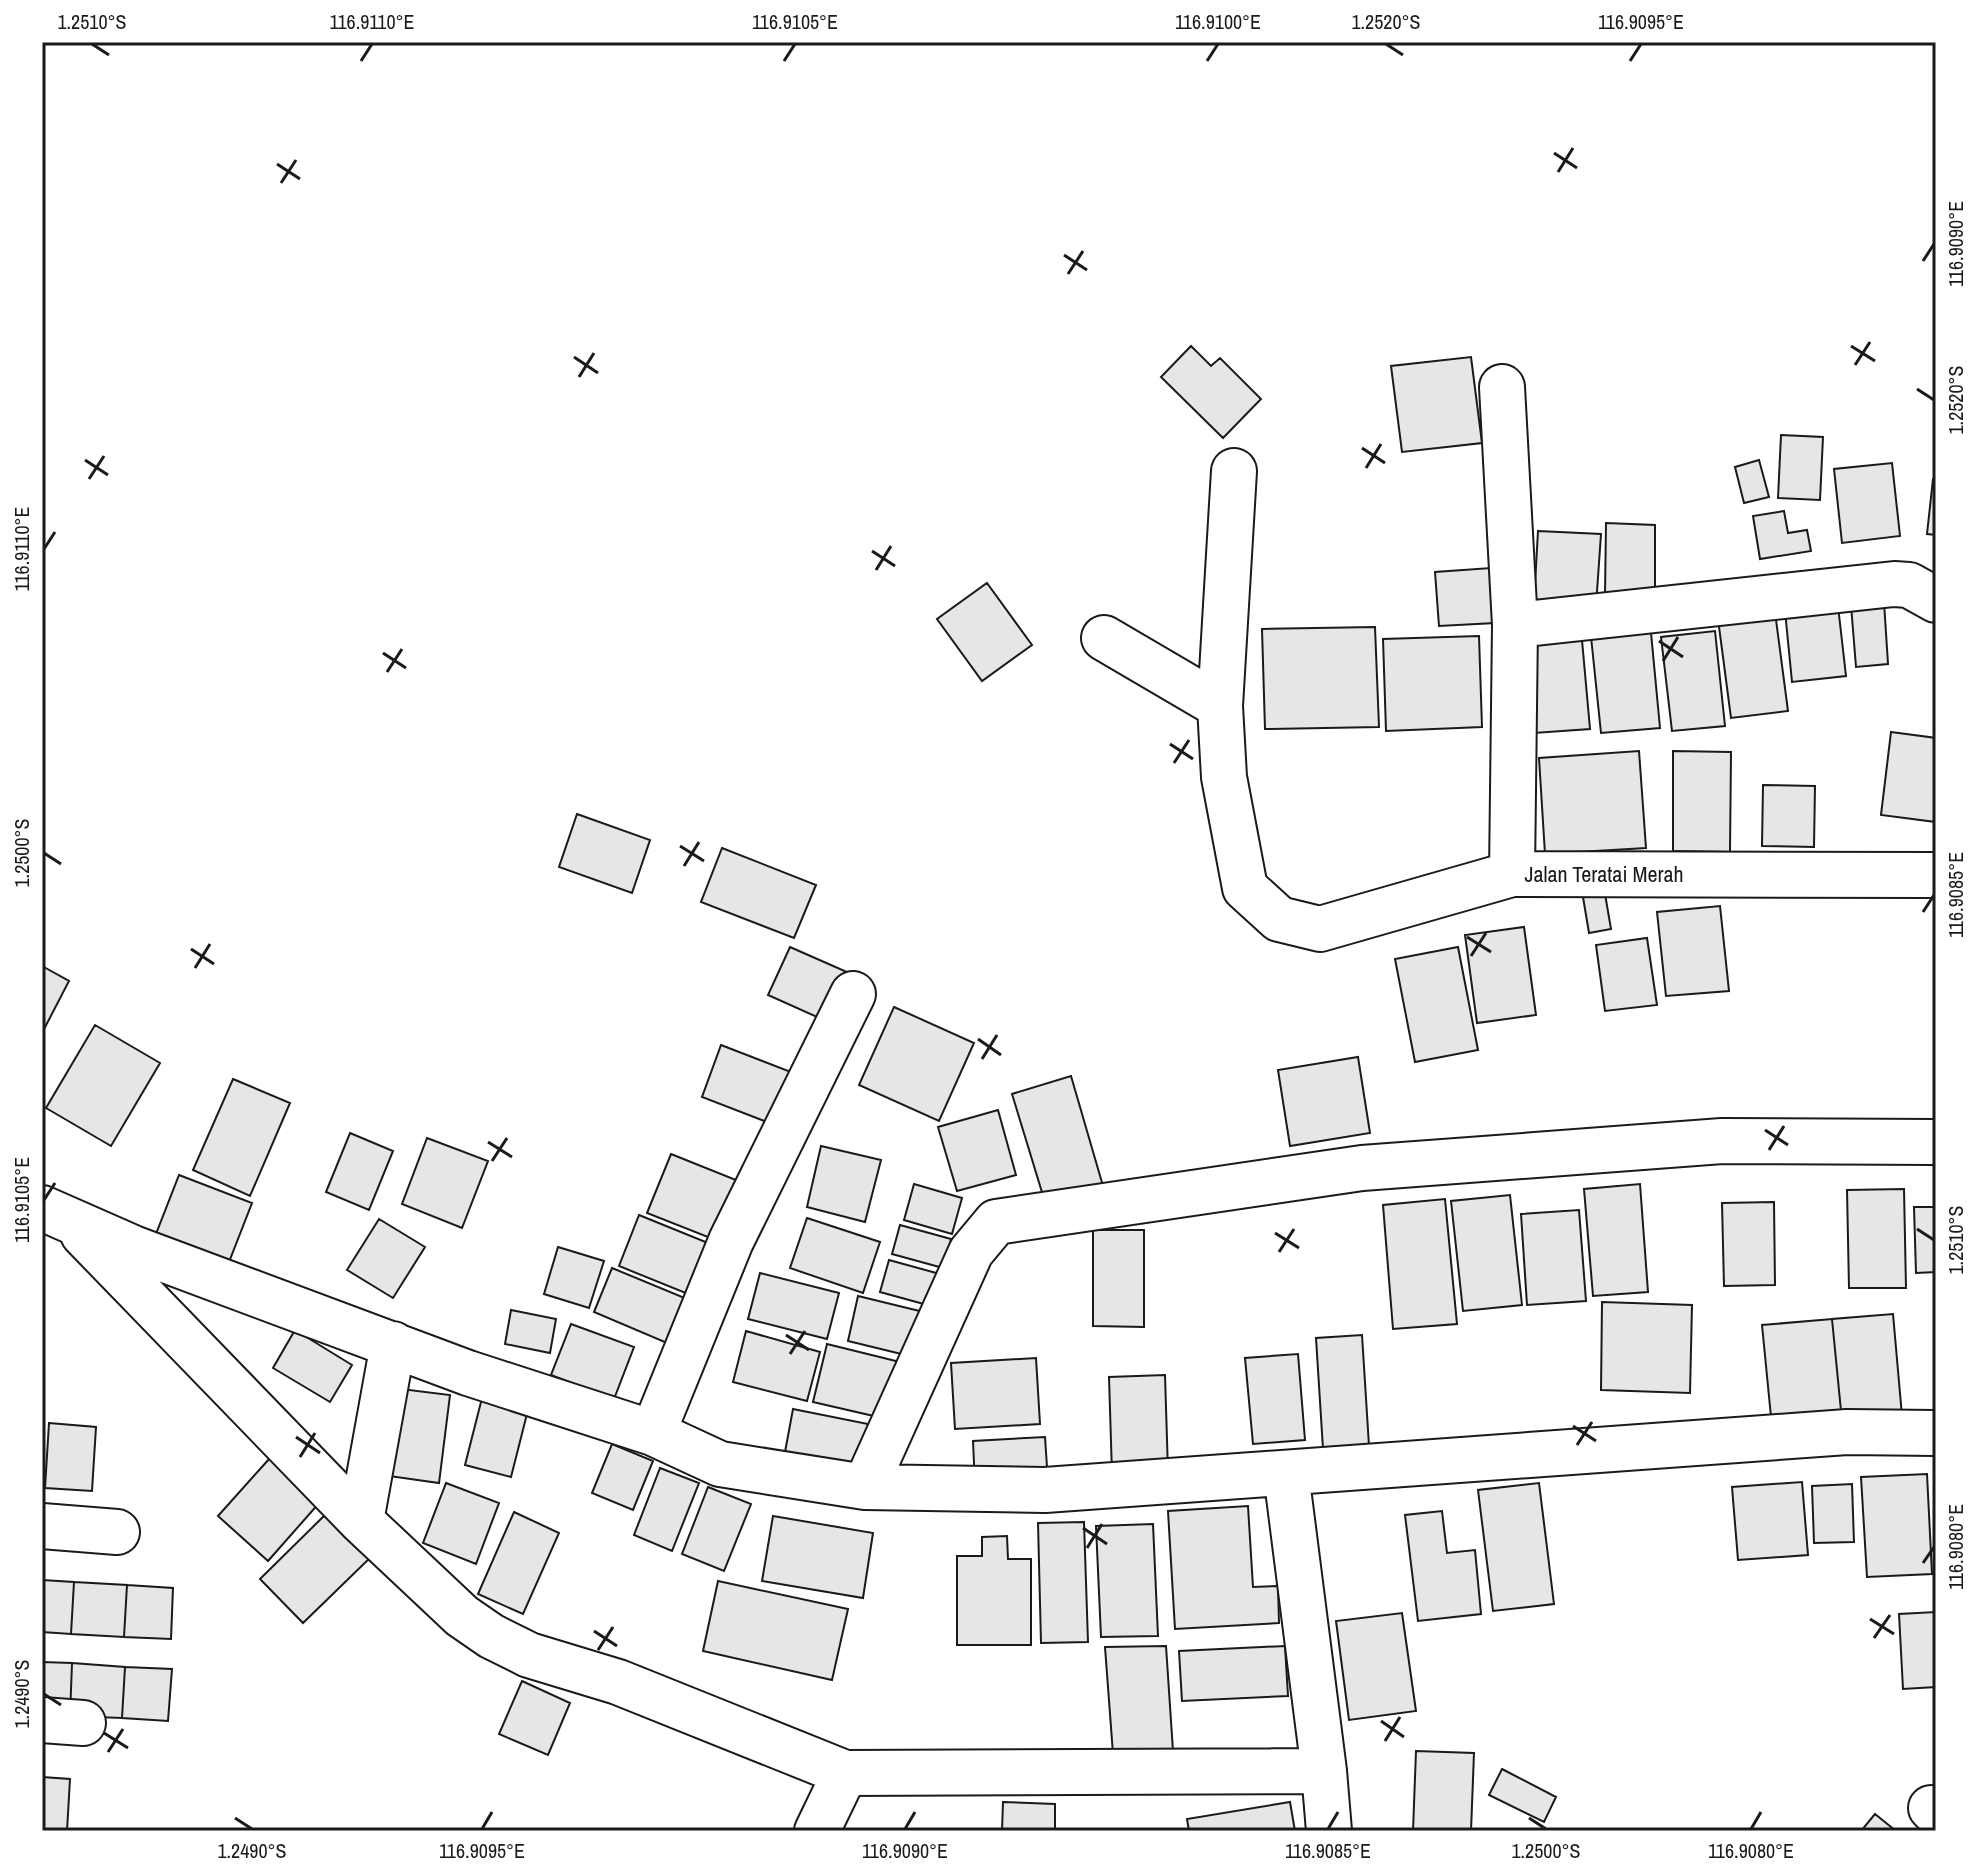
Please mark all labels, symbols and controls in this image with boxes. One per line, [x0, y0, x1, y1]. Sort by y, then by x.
text: 1.2510°S [57, 8, 127, 35]
text: 116.9110°E [330, 8, 414, 35]
text: 116.9105°E [752, 8, 838, 35]
text: 116.9100°E [1175, 8, 1261, 35]
text: 1.2520°S [1351, 8, 1421, 35]
text: 116.9095°E [1598, 8, 1684, 35]
text: 116.9090°E [1942, 201, 1969, 287]
text: 1.2520°S [1942, 365, 1969, 435]
text: 116.9110°E [8, 507, 35, 591]
text: 1.2500°S [8, 818, 35, 888]
text: 116.9085°E [1942, 852, 1969, 938]
street label: Jalan Teratai Merah [1524, 859, 1684, 889]
text: 116.9105°E [8, 1157, 35, 1243]
text: 1.2510°S [1942, 1205, 1969, 1275]
text: 116.9080°E [1942, 1504, 1969, 1590]
text: 1.2490°S [8, 1659, 35, 1729]
text: 1.2490°S [217, 1837, 287, 1864]
text: 116.9095°E [439, 1837, 525, 1864]
text: 116.9090°E [862, 1837, 948, 1864]
text: 116.9085°E [1285, 1837, 1371, 1864]
text: 1.2500°S [1511, 1837, 1581, 1864]
text: 116.9080°E [1708, 1837, 1794, 1864]

